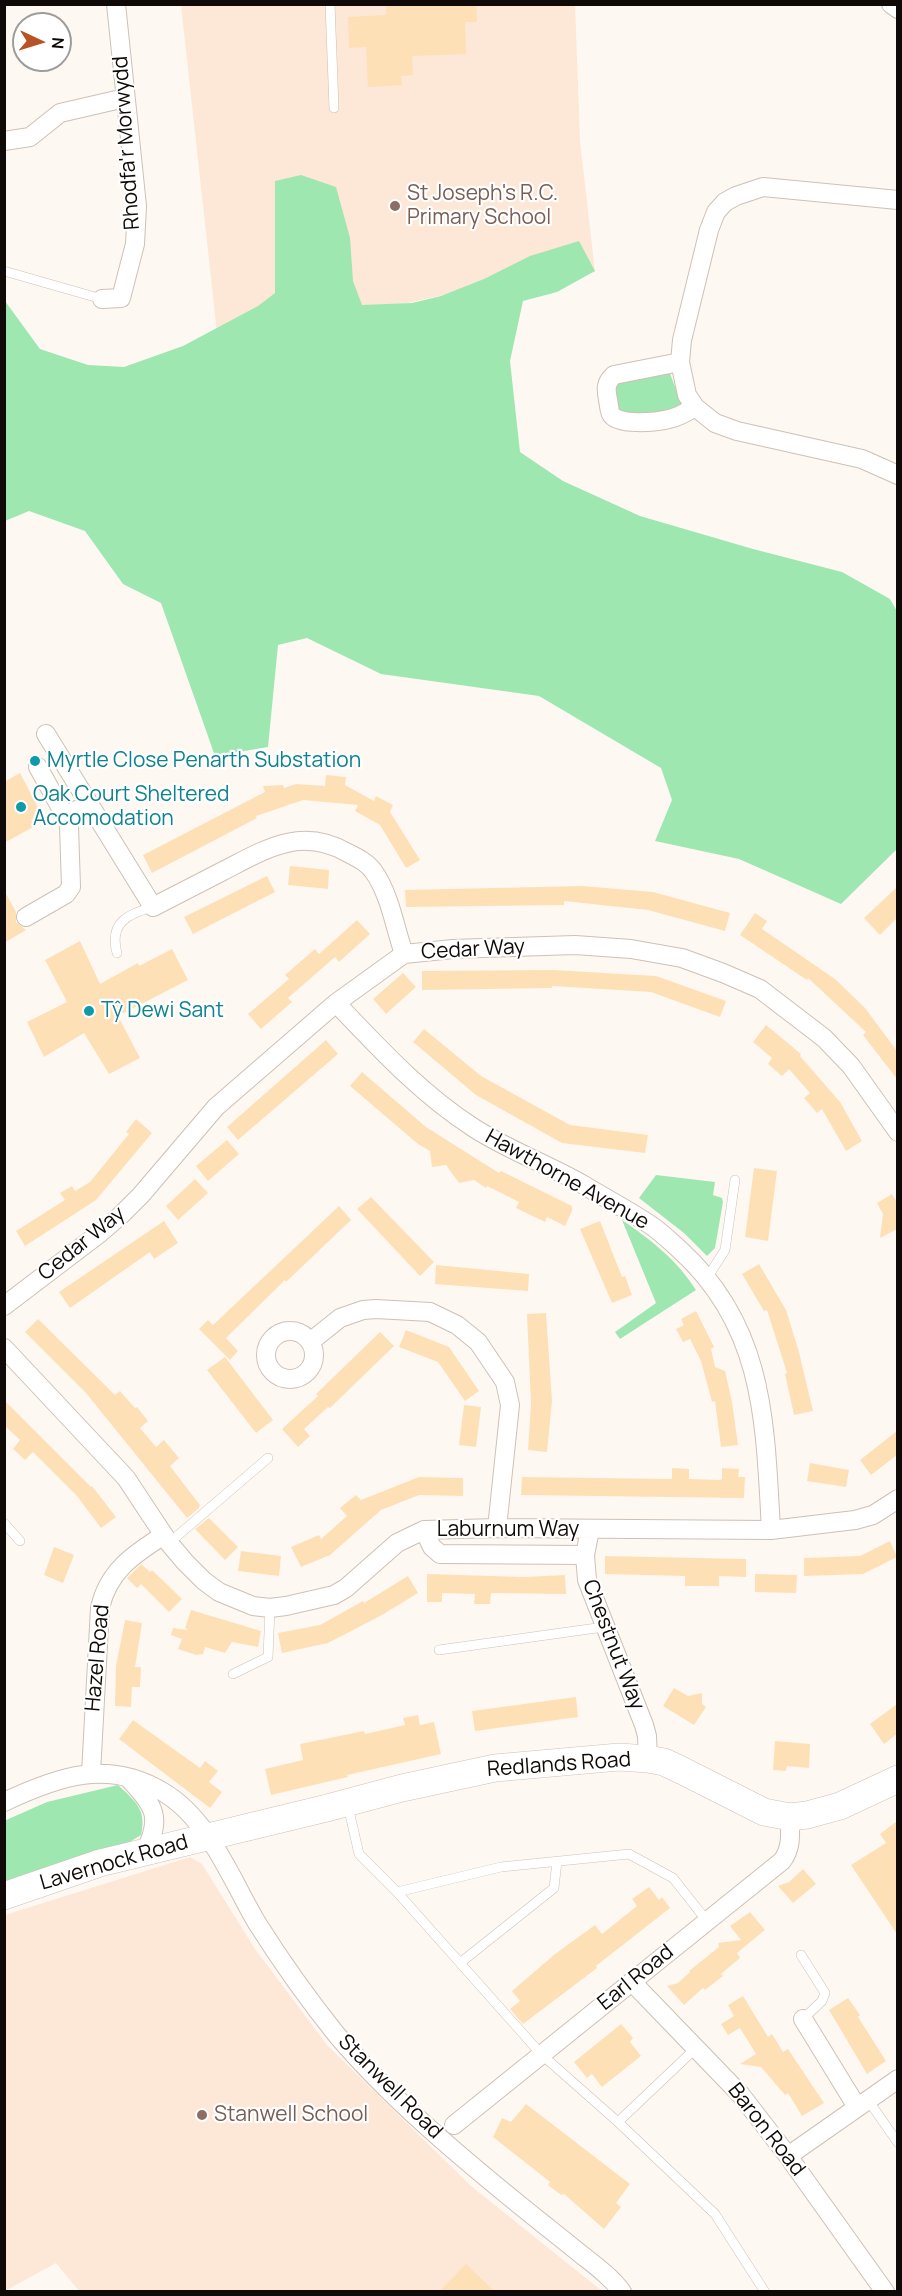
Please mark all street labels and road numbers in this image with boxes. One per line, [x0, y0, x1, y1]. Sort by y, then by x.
street label: Rhodfa'r Morwydd [108, 55, 146, 231]
street label: Cedar Way [420, 935, 526, 965]
street label: Hawthorne Avenue [481, 1125, 653, 1235]
street label: Cedar Way [34, 1201, 130, 1287]
street label: Laburnum Way [437, 1517, 579, 1543]
street label: Chestnut Way [577, 1576, 649, 1714]
street label: Hazel Road [81, 1603, 115, 1713]
street label: Redlands Road [486, 1747, 632, 1783]
street label: Lavernock Road [37, 1830, 191, 1896]
street label: Earl Road [593, 1940, 679, 2016]
street label: Stanwell Road [333, 2030, 447, 2144]
street label: Baron Road [722, 2079, 810, 2181]

